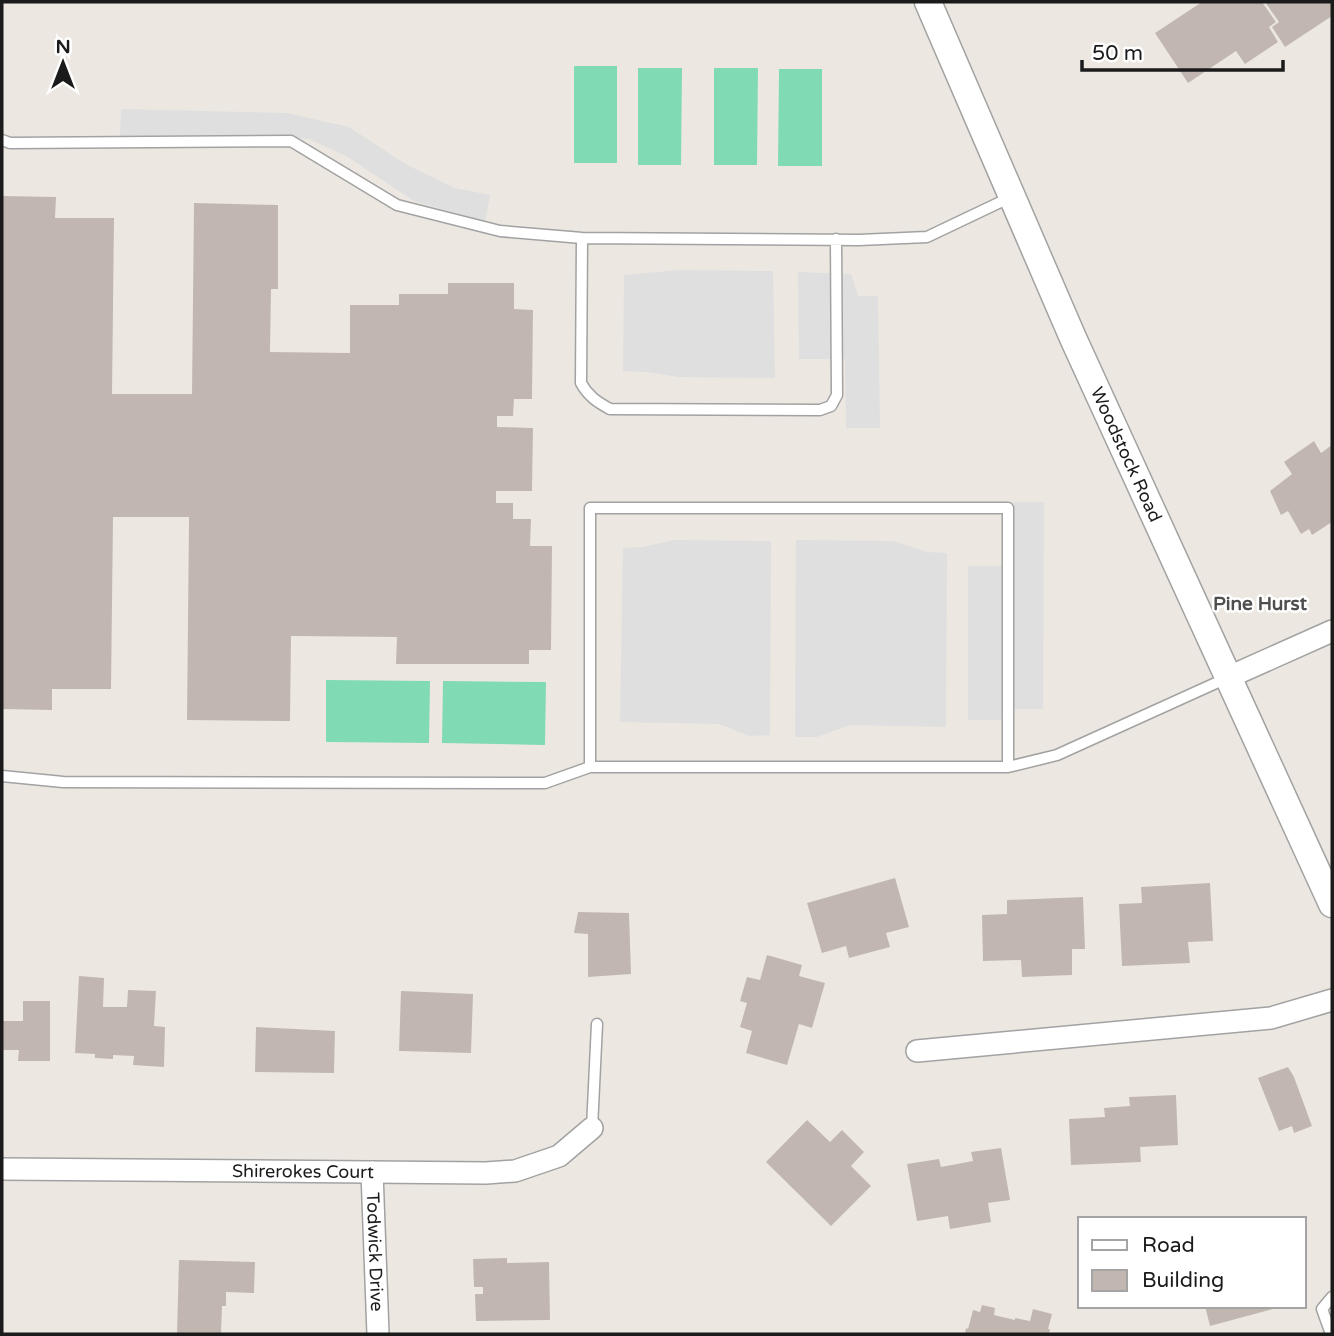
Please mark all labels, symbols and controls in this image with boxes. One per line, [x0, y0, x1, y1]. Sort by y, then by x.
north arrow [28, 28, 98, 98]
scale bar [1082, 28, 1283, 72]
text: N [55, 36, 71, 58]
text: 50 m [1092, 41, 1143, 66]
street label: Woodstock Road [1086, 383, 1167, 526]
district label: Pine Hurst [1213, 593, 1308, 615]
street label: Shirerokes Court [232, 1160, 374, 1183]
street label: Todwick Drive [362, 1192, 388, 1312]
legend [1078, 1217, 1306, 1308]
text: Road [1142, 1233, 1195, 1258]
text: Building [1142, 1268, 1224, 1293]

